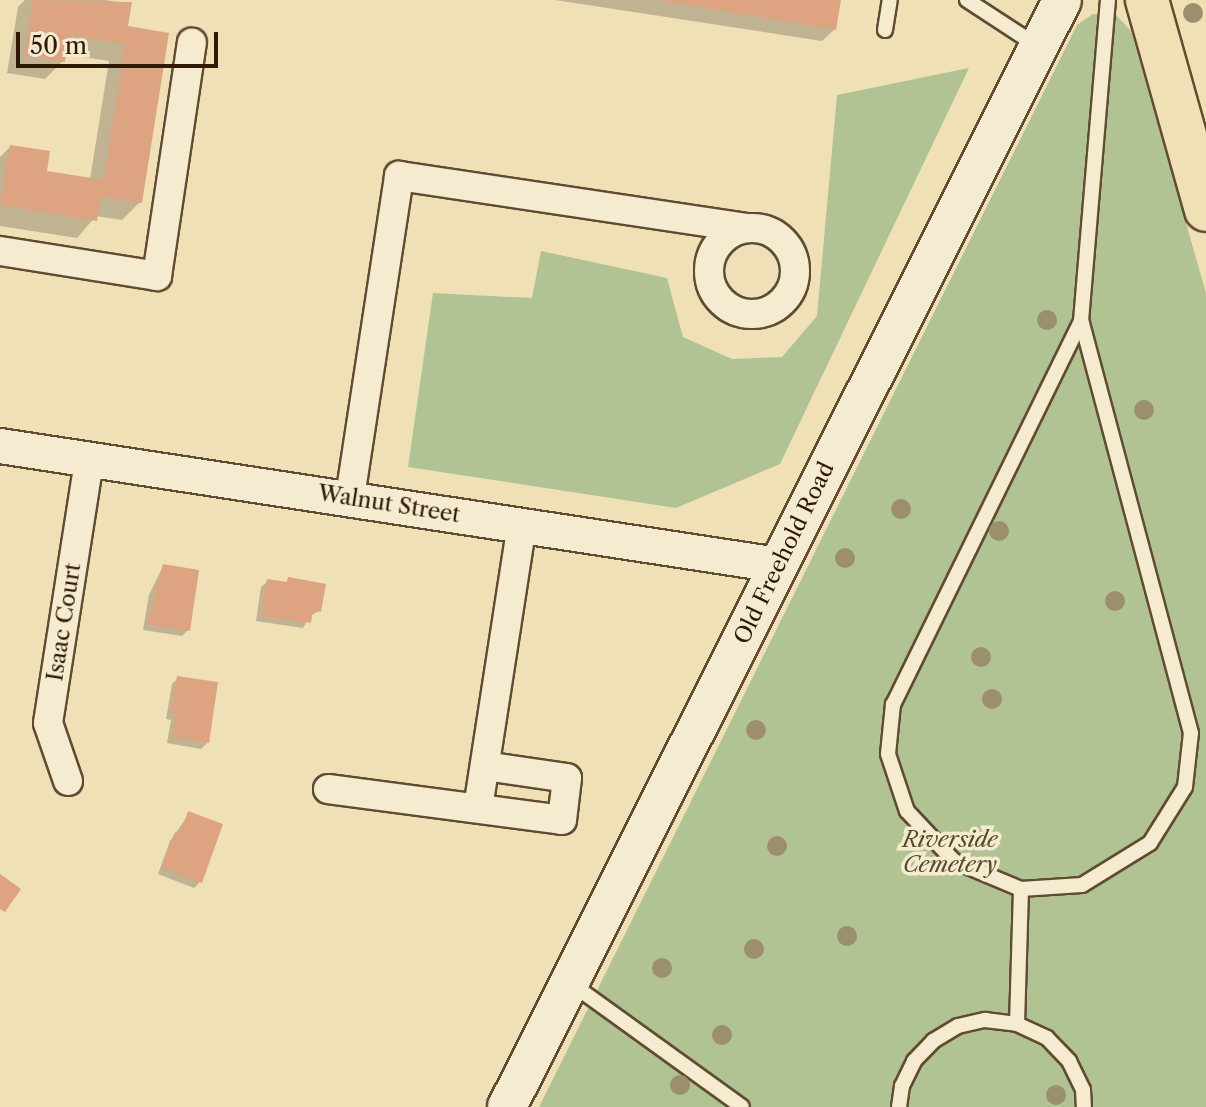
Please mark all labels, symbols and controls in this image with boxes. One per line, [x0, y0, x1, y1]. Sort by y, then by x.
scale bar [20, 16, 222, 66]
text: 50 m [30, 31, 87, 60]
street label: Old Freehold Road [728, 458, 840, 648]
street label: Walnut Street [316, 480, 462, 528]
street label: Isaac Court [42, 561, 86, 683]
park label: Riverside Cemetery [902, 826, 998, 878]

